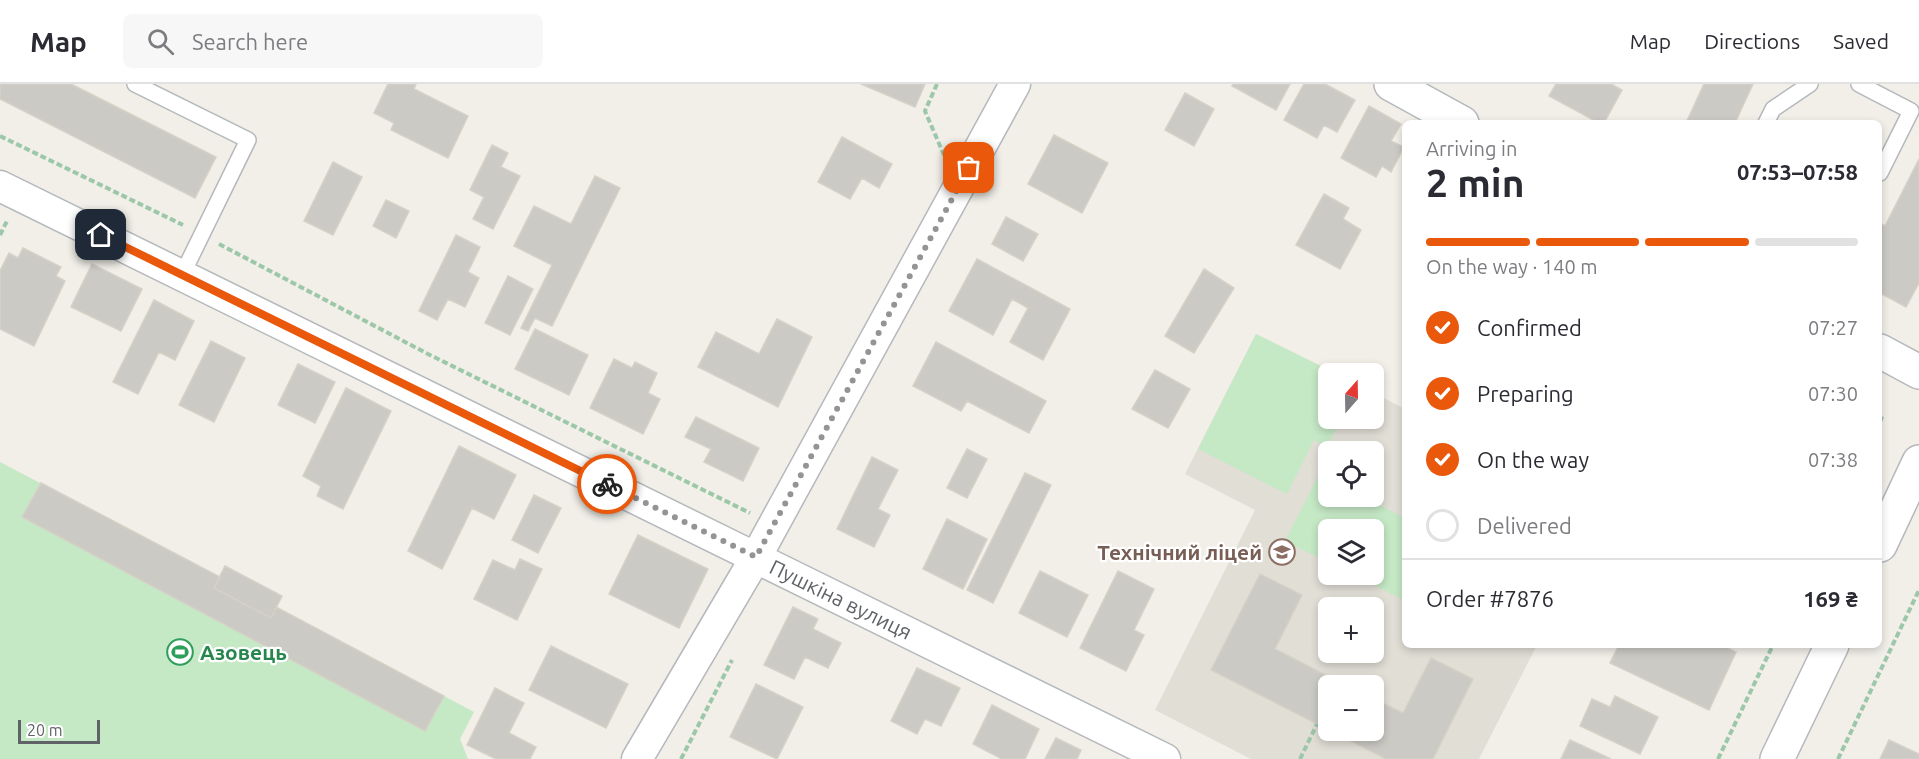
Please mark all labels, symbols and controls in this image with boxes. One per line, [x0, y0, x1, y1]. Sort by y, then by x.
search box [123, 14, 543, 68]
icon: search [144, 25, 177, 58]
text: Map [30, 26, 87, 57]
text: Search here [192, 29, 308, 54]
text: Map [1630, 29, 1671, 53]
text: Directions [1704, 29, 1800, 53]
text: Saved [1833, 29, 1889, 53]
text: Arriving in [1426, 137, 1517, 160]
pin [943, 142, 994, 193]
icon: bag [952, 151, 985, 184]
text: 07:53–07:58 [1737, 159, 1858, 184]
text: 2 min [1426, 161, 1525, 204]
pin [75, 209, 126, 260]
icon: home [84, 218, 117, 251]
text: On the way · 140 m [1426, 255, 1598, 278]
icon: check [1426, 311, 1459, 344]
text: Confirmed [1477, 315, 1582, 340]
text: 07:27 [1808, 316, 1858, 339]
north arrow [1318, 363, 1384, 429]
map controls [1318, 363, 1384, 741]
icon: check [1426, 377, 1459, 410]
text: Preparing [1477, 381, 1574, 406]
text: 07:30 [1808, 382, 1858, 405]
button: locate [1318, 441, 1384, 507]
icon: check [1426, 443, 1459, 476]
text: On the way [1477, 447, 1589, 472]
text: 07:38 [1808, 448, 1858, 471]
courier [577, 454, 637, 514]
icon: bike [591, 468, 624, 501]
text: Delivered [1477, 513, 1572, 538]
button: layers [1318, 519, 1384, 585]
school or university icon: Технічний ліцей [1267, 537, 1297, 567]
place label: Технічний ліцей [1097, 540, 1262, 564]
street label: Пушкіна вулиця [766, 554, 916, 644]
text: Order #7876 [1426, 586, 1554, 611]
text: 169 ₴ [1803, 586, 1858, 611]
button: + [1318, 597, 1384, 663]
sports icon: Азовець [165, 637, 195, 667]
place label: Азовець [200, 640, 287, 664]
button: − [1318, 675, 1384, 741]
scale bar [18, 717, 100, 744]
text: 20 m [27, 721, 63, 739]

